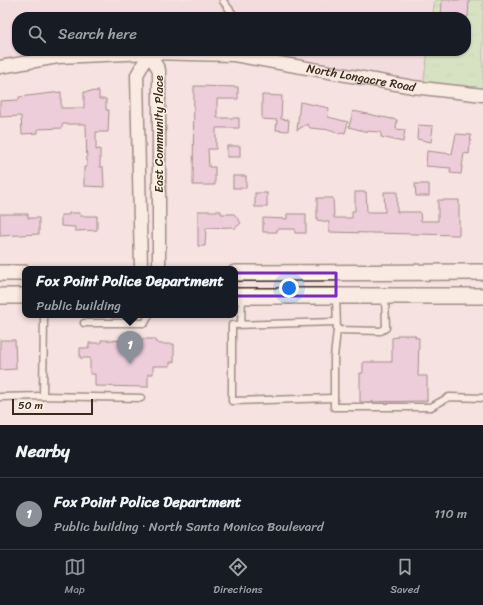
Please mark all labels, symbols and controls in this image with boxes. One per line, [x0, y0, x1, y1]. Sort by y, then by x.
search box [12, 12, 471, 56]
text: Search here [58, 21, 137, 47]
icon: search [26, 23, 48, 45]
street label: North Longacre Road [305, 57, 418, 98]
street label: East Community Place [148, 75, 170, 193]
popup [22, 266, 238, 318]
text: Fox Point Police Department [36, 268, 224, 294]
your location [279, 278, 299, 298]
text: Public building [36, 294, 121, 317]
pin: 1 [117, 331, 143, 364]
text: 50 m [18, 396, 43, 415]
scale bar [12, 397, 93, 416]
text: Nearby [16, 436, 70, 466]
text: Fox Point Police Department [54, 489, 241, 515]
text: 1 [26, 502, 32, 525]
text: 110 m [434, 502, 467, 525]
text: Public building · North Santa Monica Boulevard [54, 515, 324, 538]
tab: Map [64, 556, 86, 599]
tab: Directions [213, 556, 263, 599]
tab: Saved [390, 556, 419, 599]

